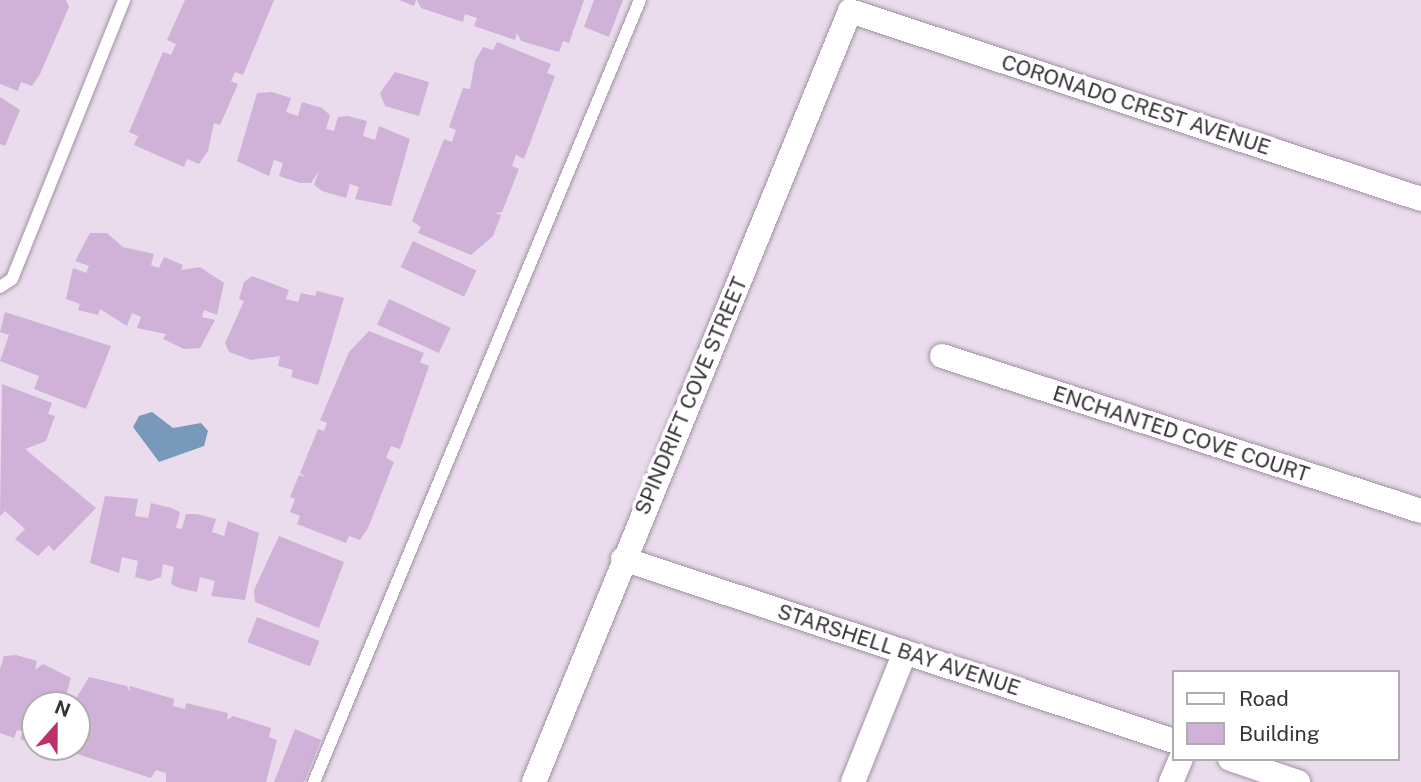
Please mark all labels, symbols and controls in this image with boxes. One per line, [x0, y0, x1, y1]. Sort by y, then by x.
street label: CORONADO CREST AVENUE [998, 50, 1274, 160]
street label: SPINDRIFT COVE STREET [629, 273, 753, 519]
street label: ENCHANTED COVE COURT [1050, 381, 1312, 487]
street label: STARSHELL BAY AVENUE [774, 599, 1024, 701]
legend [1172, 670, 1400, 761]
text: Road [1239, 686, 1289, 711]
north arrow [21, 691, 91, 761]
text: N [52, 695, 74, 721]
text: Building [1239, 721, 1320, 746]

